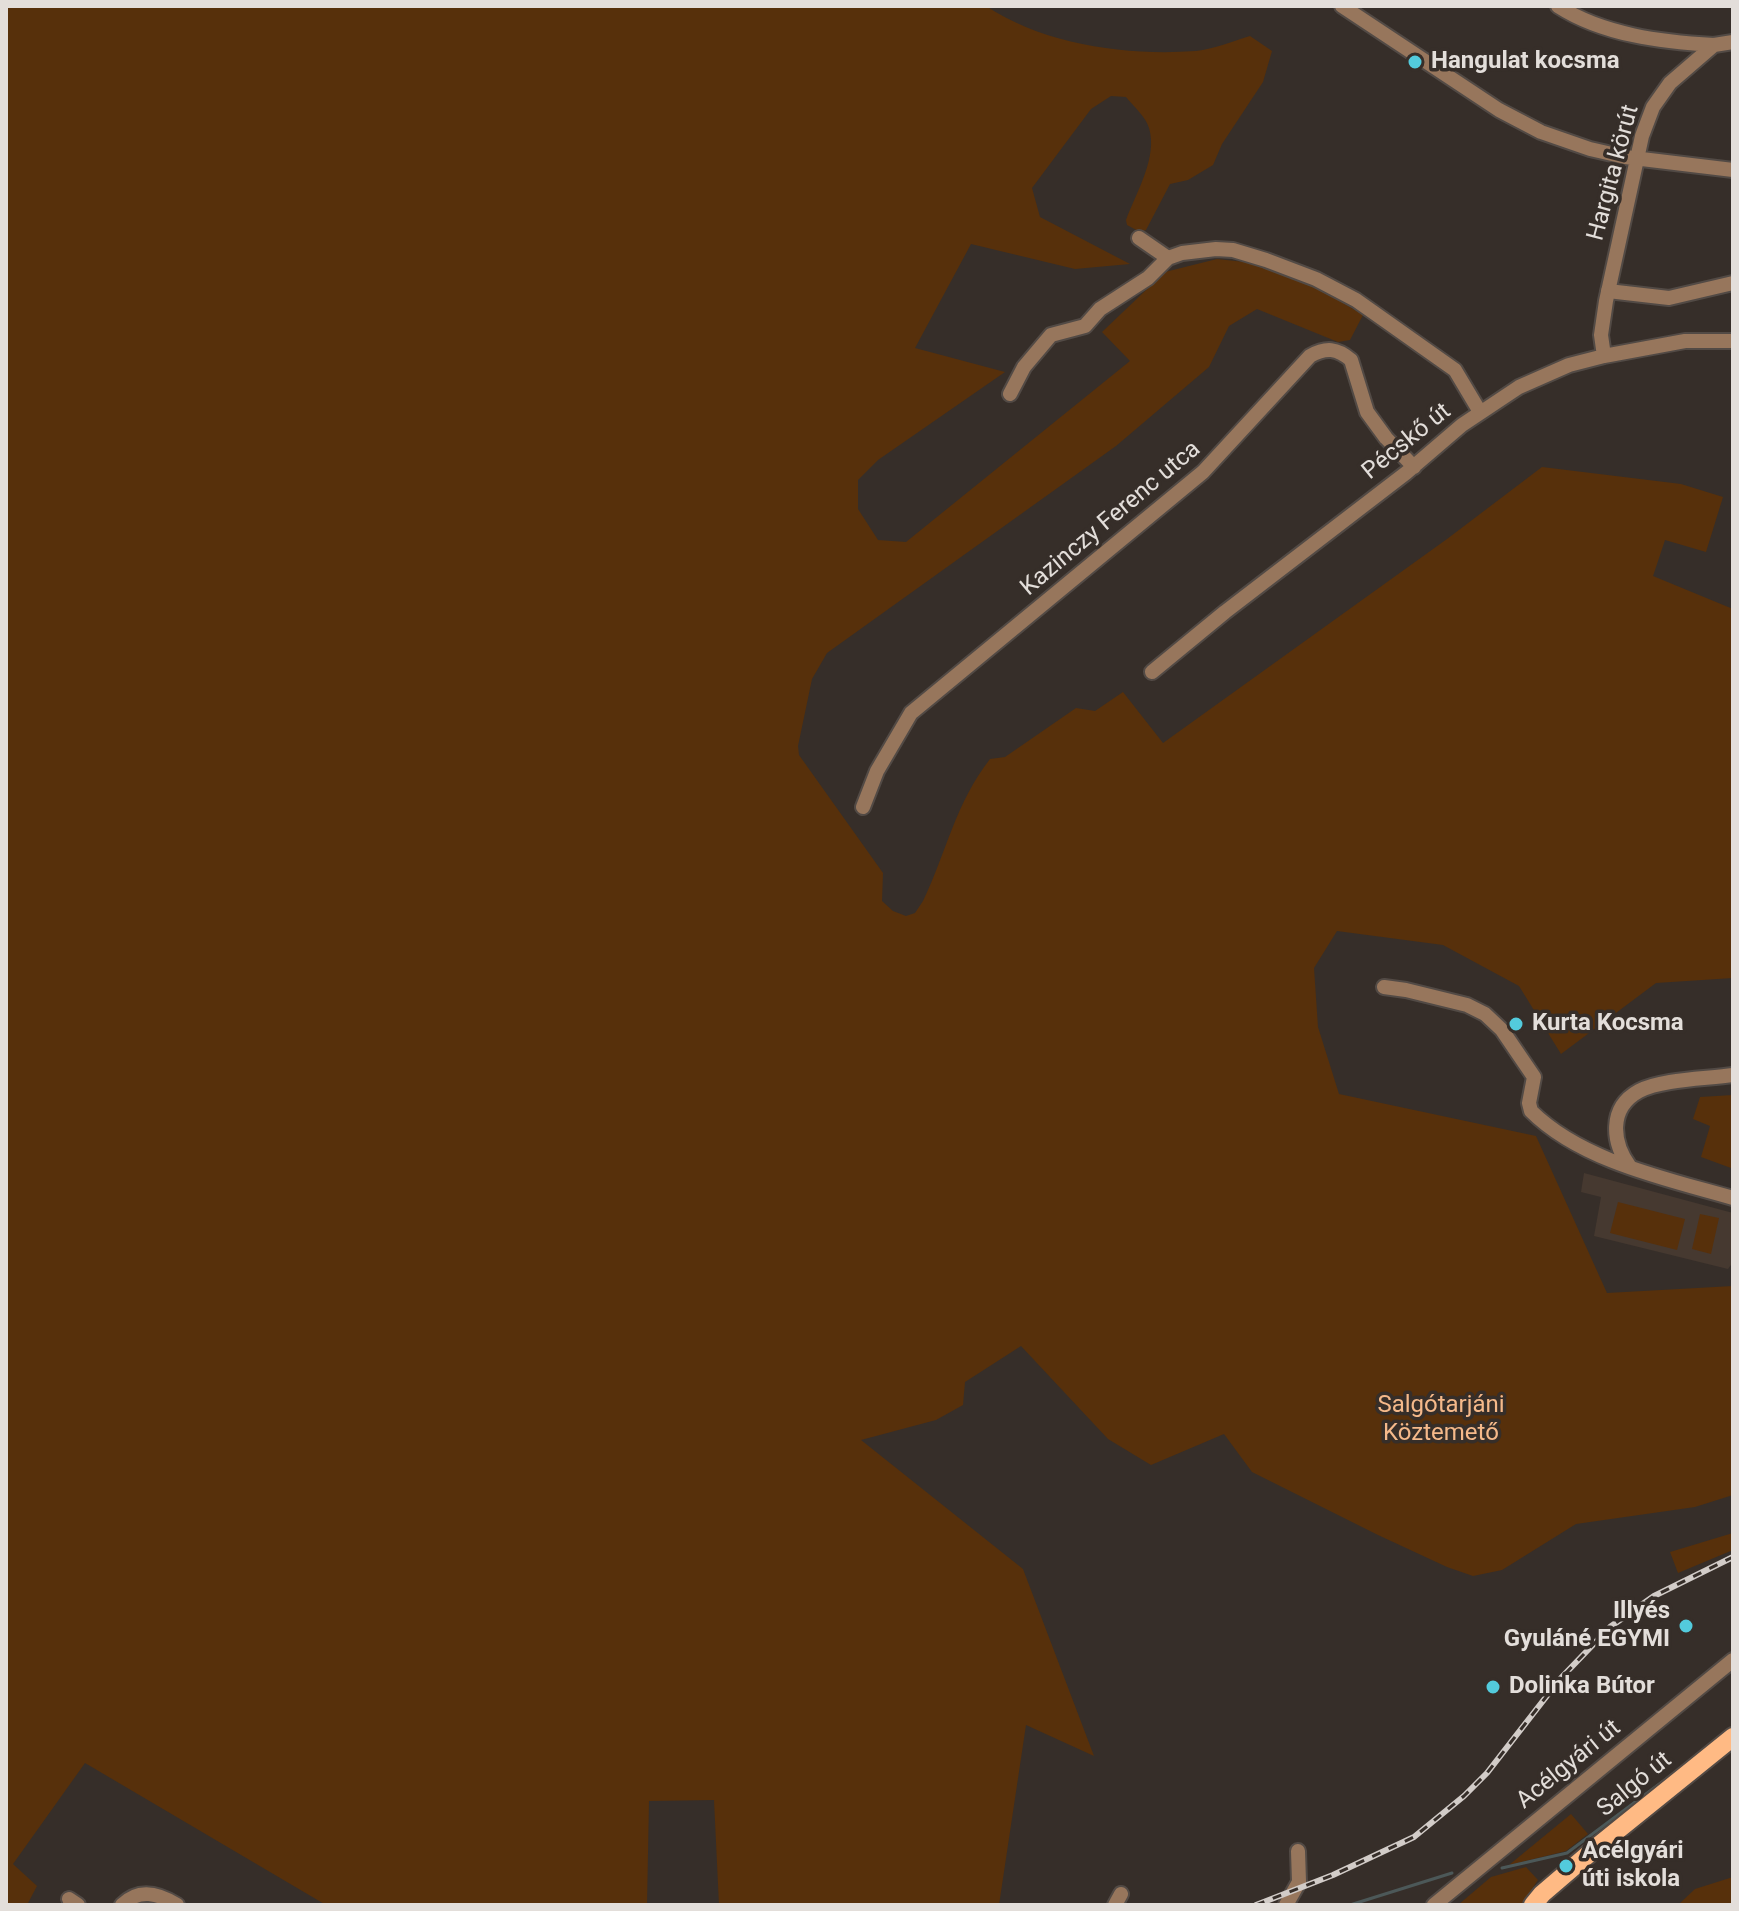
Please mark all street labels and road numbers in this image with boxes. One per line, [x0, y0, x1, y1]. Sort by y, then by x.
street label: Hargita körút [1582, 102, 1646, 244]
street label: Pécskő út [1357, 398, 1457, 486]
street label: Kazinczy Ferenc utca [1015, 435, 1207, 603]
street label: Acélgyári út [1511, 1714, 1627, 1816]
street label: Salgó út [1592, 1746, 1678, 1824]

